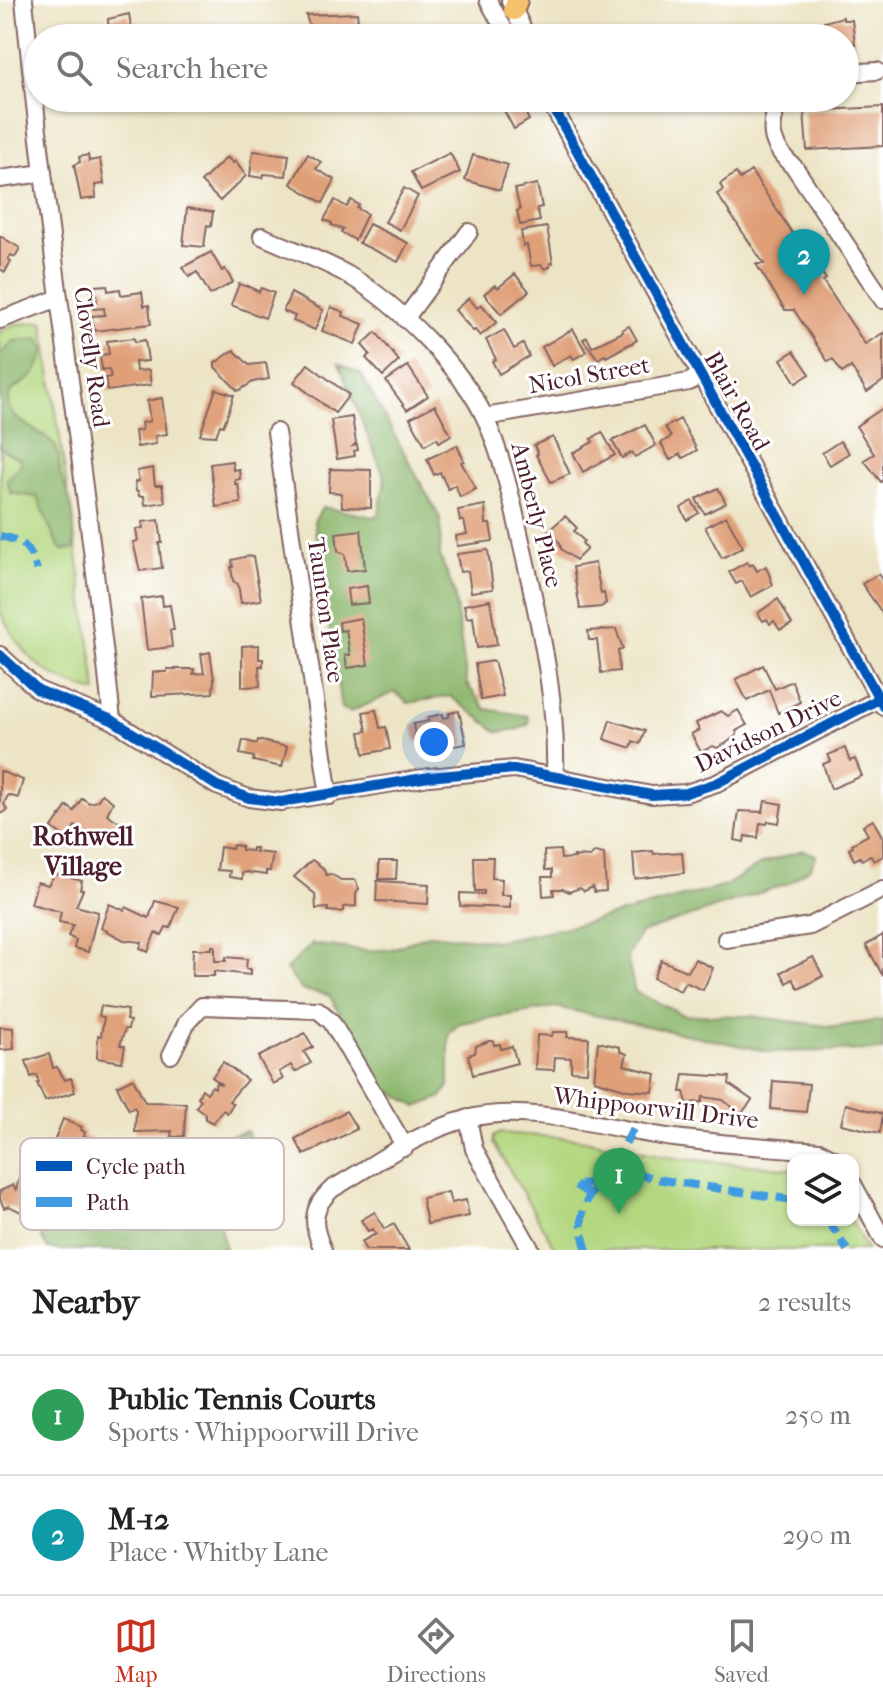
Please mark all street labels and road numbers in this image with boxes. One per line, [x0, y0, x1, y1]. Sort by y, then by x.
street label: Clovelly Road [68, 285, 116, 430]
street label: Blair Road [698, 346, 776, 456]
street label: Nicol Street [526, 350, 652, 399]
street label: Amberly Place [505, 439, 569, 591]
street label: Taunton Place [302, 535, 350, 685]
street label: Davidson Drive [690, 683, 846, 779]
street label: Whippoorwill Drive [551, 1081, 760, 1135]

